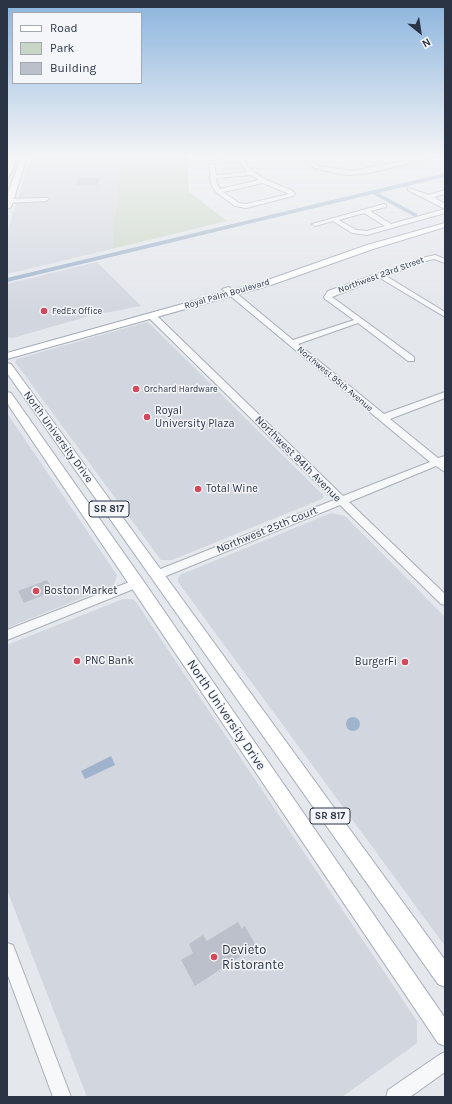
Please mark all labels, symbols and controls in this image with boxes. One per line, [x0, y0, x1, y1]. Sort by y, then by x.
legend [12, 12, 142, 84]
north arrow [400, 12, 440, 52]
text: Road [50, 21, 78, 35]
text: N [420, 35, 433, 50]
text: Park [50, 41, 74, 55]
text: Building [50, 61, 96, 75]
street label: Northwest 23rd Street [337, 254, 425, 296]
street label: Royal Palm Boulevard [183, 277, 271, 311]
marker: FedEx Office [39, 306, 49, 316]
place label: FedEx Office [52, 306, 102, 316]
street label: Northwest 95th Avenue [295, 344, 375, 414]
marker: Orchard Hardware [131, 384, 141, 394]
place label: Orchard Hardware [144, 384, 218, 394]
street label: North University Drive [20, 389, 96, 485]
place label: Royal University Plaza [155, 404, 235, 430]
marker: Royal University Plaza [142, 412, 152, 422]
street label: Northwest 94th Avenue [252, 413, 344, 505]
place label: Total Wine [206, 482, 258, 496]
marker: Total Wine [193, 484, 203, 494]
road number: SR 817 [89, 501, 129, 517]
street label: Northwest 25th Court [214, 504, 320, 556]
place label: Boston Market [44, 584, 117, 598]
marker: Boston Market [31, 586, 41, 596]
place label: PNC Bank [85, 654, 134, 668]
place label: BurgerFi [355, 655, 397, 669]
marker: PNC Bank [72, 656, 82, 666]
street label: North University Drive [183, 657, 269, 773]
marker: BurgerFi [400, 657, 410, 667]
road number: SR 817 [310, 808, 350, 824]
place label: Devieto Ristorante [222, 942, 284, 973]
marker: Devieto Ristorante [209, 952, 219, 962]

